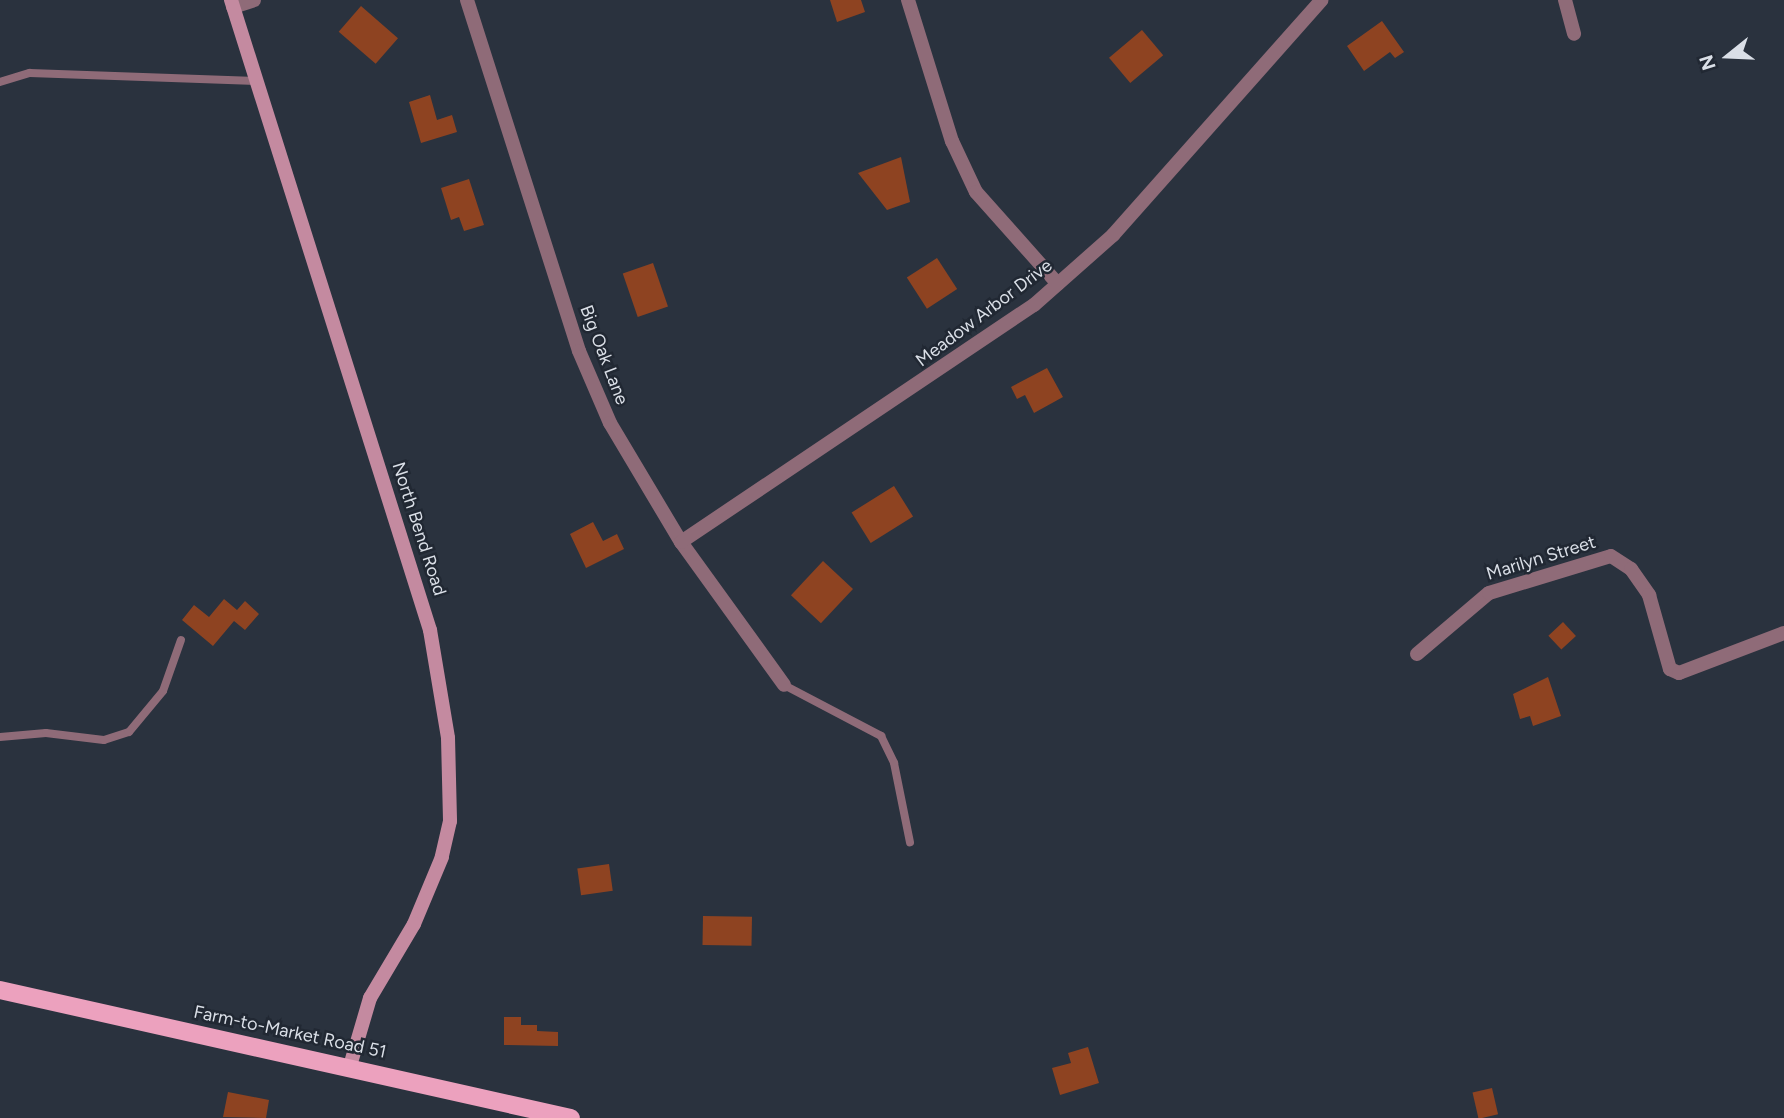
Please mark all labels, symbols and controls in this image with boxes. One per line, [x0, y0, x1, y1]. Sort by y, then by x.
north arrow [1693, 21, 1763, 91]
text: N [1694, 52, 1721, 73]
street label: Meadow Arbor Drive [912, 255, 1056, 371]
street label: Big Oak Lane [575, 302, 633, 408]
street label: North Bend Road [387, 460, 451, 598]
street label: Marilyn Street [1484, 531, 1598, 585]
street label: Farm-to-Market Road 51 [192, 1001, 388, 1063]

